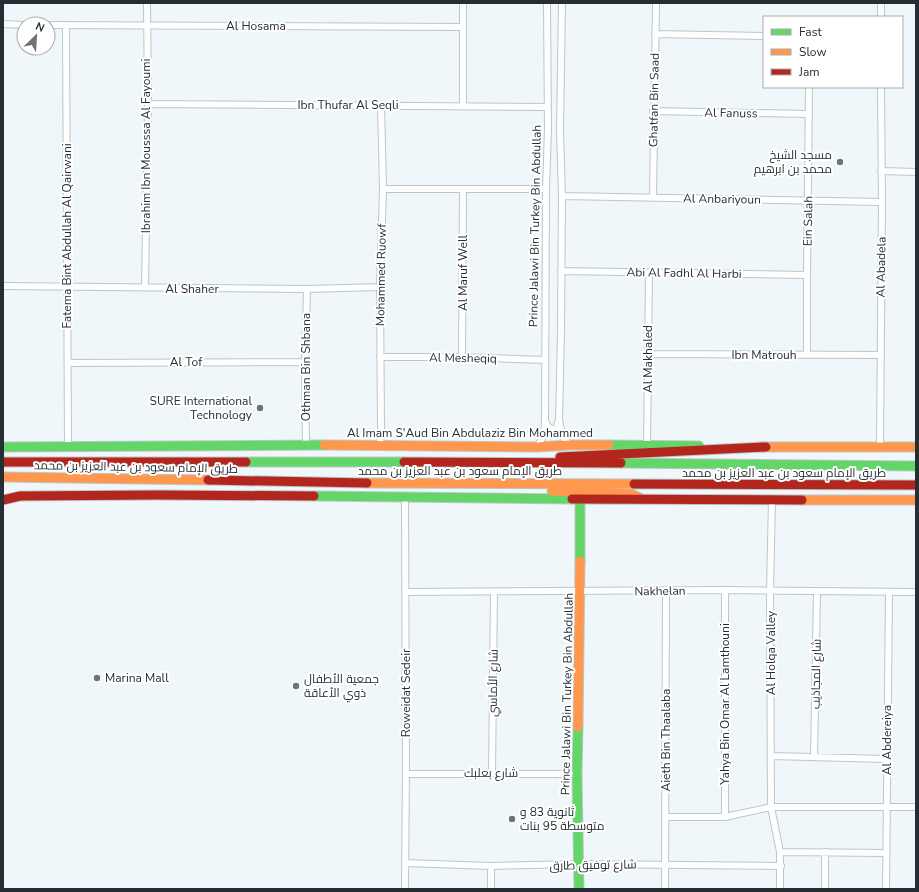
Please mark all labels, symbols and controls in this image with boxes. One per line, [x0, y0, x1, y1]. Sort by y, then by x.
north arrow [16, 16, 56, 56]
legend [763, 16, 903, 88]
street label: Al Hosama [226, 18, 286, 34]
text: N [33, 19, 47, 36]
text: Fast [799, 24, 822, 40]
text: Slow [799, 44, 827, 60]
street label: Ghatfan Bin Saad [645, 53, 663, 147]
street label: Ibrahim Ibn Mousssa Al Fayoumi [138, 59, 154, 233]
text: Jam [798, 64, 820, 80]
street label: Ibn Thufar Al Seqli [298, 97, 398, 113]
street label: Al Fanuss [704, 105, 758, 121]
street label: Prince Jalawi Bin Turkey Bin Abdullah [525, 125, 545, 327]
street label: Fatema Bint Abdullah Al Qairwani [59, 143, 75, 329]
place label: مسجد الشيخ محمد بن ابرهيم [754, 147, 832, 177]
marker: مسجد الشيخ محمد بن ابرهيم [835, 157, 845, 167]
street label: Al Anbariyoun [683, 190, 761, 208]
street label: Ein Salah [800, 196, 816, 246]
street label: Mohammed Ruowf [372, 223, 390, 326]
street label: Al Maruf Well [455, 234, 471, 311]
street label: Al Abadela [872, 236, 890, 298]
street label: Abi Al Fadhl Al Harbi [626, 264, 742, 282]
street label: Al Shaher [165, 281, 219, 297]
street label: Othman Bin Shbana [298, 313, 314, 421]
street label: Al Makhaled [640, 325, 656, 393]
street label: Ibn Matrouh [731, 347, 797, 363]
street label: Al Mesheqiq [429, 349, 497, 367]
street label: Al Tof [170, 354, 203, 370]
place label: SURE International Technology [150, 393, 253, 423]
marker: SURE International Technology [255, 403, 265, 413]
street label: Al Imam S'Aud Bin Abdulaziz Bin Mohammed [347, 425, 593, 441]
street label: طريق الإمام سعود بن عبد العزيز بن محمد [34, 457, 238, 477]
street label: طريق الإمام سعود بن عبد العزيز بن محمد [358, 463, 562, 479]
street label: طريق الإمام سعود بن عبد العزيز بن محمد [682, 465, 886, 481]
street label: Nakhelan [634, 583, 686, 599]
street label: Prince Jalawi Bin Turkey Bin Abdullah [557, 593, 577, 795]
street label: Al Holqa Valley [763, 610, 779, 695]
street label: Yahya Bin Omar Al Lamthouni [717, 623, 733, 786]
street label: شارع المجاذيب [807, 639, 825, 709]
street label: Roweidat Sedeir [398, 648, 414, 737]
street label: شارع الأماسي [484, 649, 504, 717]
place label: Marina Mall [105, 670, 169, 686]
place label: جمعية الأطفال ذوي الأعاقة [304, 671, 379, 703]
marker: Marina Mall [92, 673, 102, 683]
marker: جمعية الأطفال ذوي الأعاقة [291, 681, 301, 691]
street label: Aieth Bin Thaalaba [658, 689, 674, 791]
street label: Al Abdereiya [879, 705, 895, 775]
street label: شارع بعلبك [464, 765, 518, 781]
place label: ثانوية 83 و متوسطة 95 بنات [520, 804, 604, 834]
marker: ثانوية 83 و متوسطة 95 بنات [507, 814, 517, 824]
street label: شارع توفيق طارق [549, 856, 637, 874]

